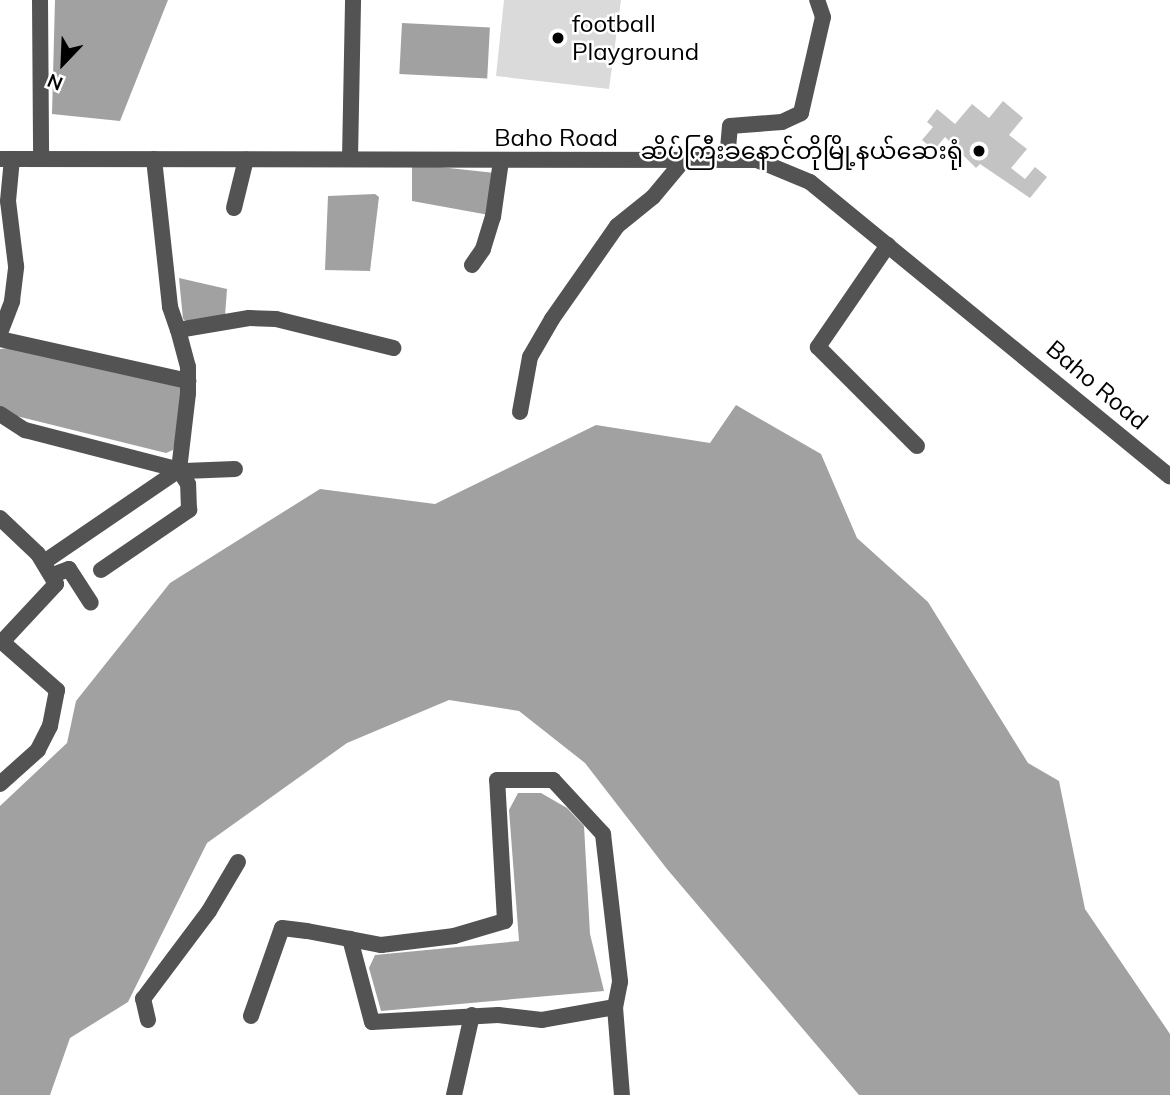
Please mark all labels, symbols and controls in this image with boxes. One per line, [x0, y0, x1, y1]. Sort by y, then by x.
place label: football Playground [572, 10, 699, 66]
north arrow [28, 28, 98, 98]
marker: football Playground [550, 30, 566, 46]
text: N [44, 68, 66, 96]
street label: Baho Road [494, 124, 618, 152]
place label: ဆိပ်ကြီးခနောင်တိုမြို့နယ်ဆေးရုံ [641, 137, 963, 165]
marker: ဆိပ်ကြီးခနောင်တိုမြို့နယ်ဆေးရုံ [969, 141, 989, 161]
street label: Baho Road [1040, 334, 1154, 436]

